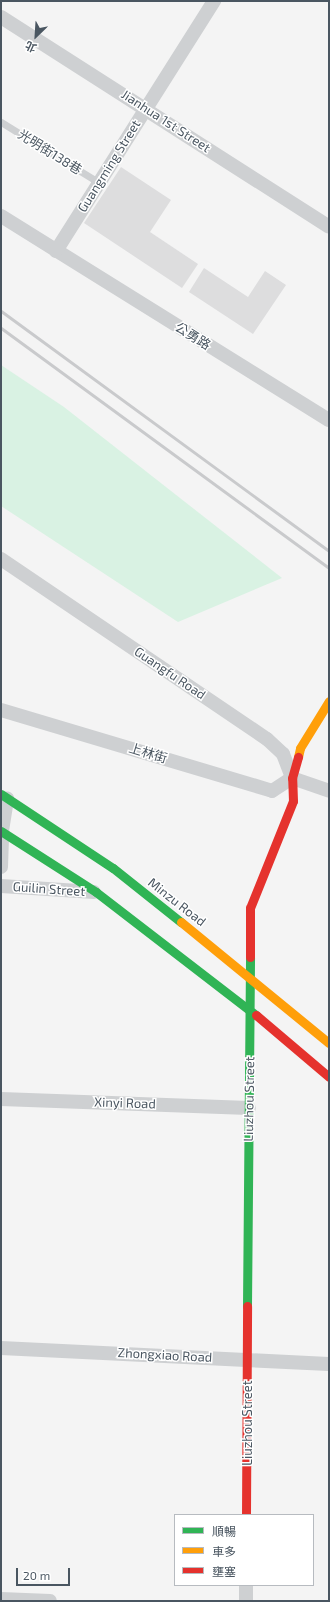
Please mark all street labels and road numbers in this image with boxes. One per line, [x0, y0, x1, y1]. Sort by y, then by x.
street label: Jianhua 1st Street [119, 86, 213, 156]
street label: Guangming Street [74, 117, 144, 215]
street label: 光明街138巷 [15, 126, 85, 178]
street label: 公勇路 [172, 319, 214, 353]
street label: Guangfu Road [131, 643, 209, 703]
street label: 上林街 [127, 740, 169, 766]
street label: Minzu Road [145, 875, 209, 929]
street label: Guilin Street [12, 879, 86, 899]
street label: Liuzhou Street [240, 1056, 258, 1142]
street label: Xinyi Road [94, 1094, 156, 1112]
street label: Zhongxiao Road [117, 1345, 213, 1365]
street label: Liuzhou Street [239, 1380, 255, 1466]

